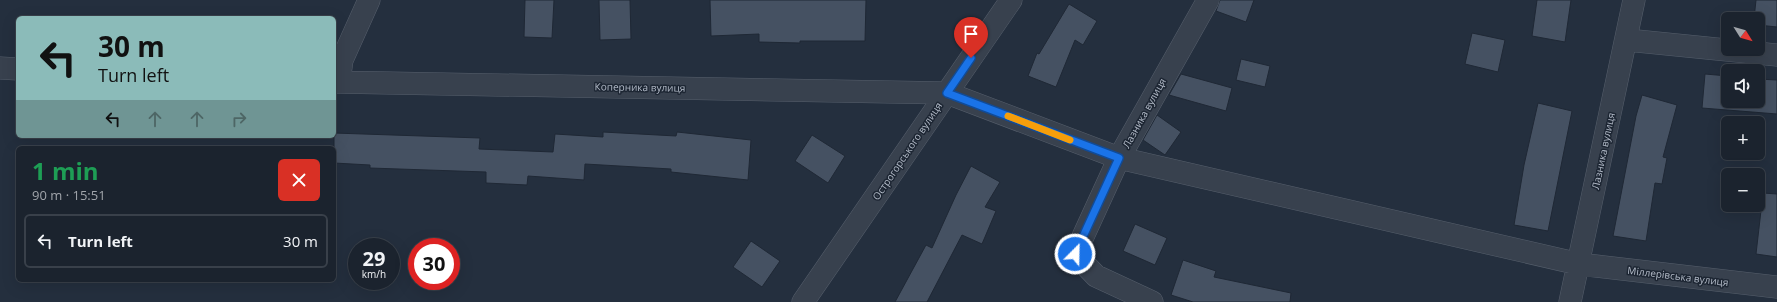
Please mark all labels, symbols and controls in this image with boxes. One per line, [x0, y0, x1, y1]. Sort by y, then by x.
north arrow [1721, 12, 1765, 56]
map controls [1721, 12, 1765, 212]
pin [954, 17, 988, 58]
icon: arrive [960, 23, 982, 45]
text: 30 m [98, 27, 165, 65]
icon: left [32, 32, 84, 84]
text: Turn left [98, 63, 169, 87]
button: sound [1721, 64, 1765, 108]
street label: Лазника вулиця [1119, 75, 1169, 151]
street label: Коперника вулиця [595, 79, 685, 95]
street label: Острогорського вулиця [869, 99, 945, 203]
icon: left [102, 108, 124, 130]
icon: ahead [144, 108, 166, 130]
icon: ahead [186, 108, 208, 130]
icon: right [228, 108, 250, 130]
street label: Лазника вулиця [1588, 111, 1618, 191]
button: + [1721, 116, 1765, 160]
text: 1 min [32, 154, 99, 187]
button: close [278, 159, 320, 201]
button: − [1721, 168, 1765, 212]
text: 90 m · 15:51 [32, 186, 106, 204]
icon: left [34, 230, 56, 252]
text: Turn left [68, 231, 133, 251]
text: 30 m [283, 231, 318, 251]
position arrow [1054, 233, 1096, 275]
speed limit sign: 30 [408, 238, 460, 290]
text: 29 [363, 245, 385, 272]
street label: Міллерівська вулиця [1627, 263, 1729, 289]
text: km/h [362, 267, 386, 281]

